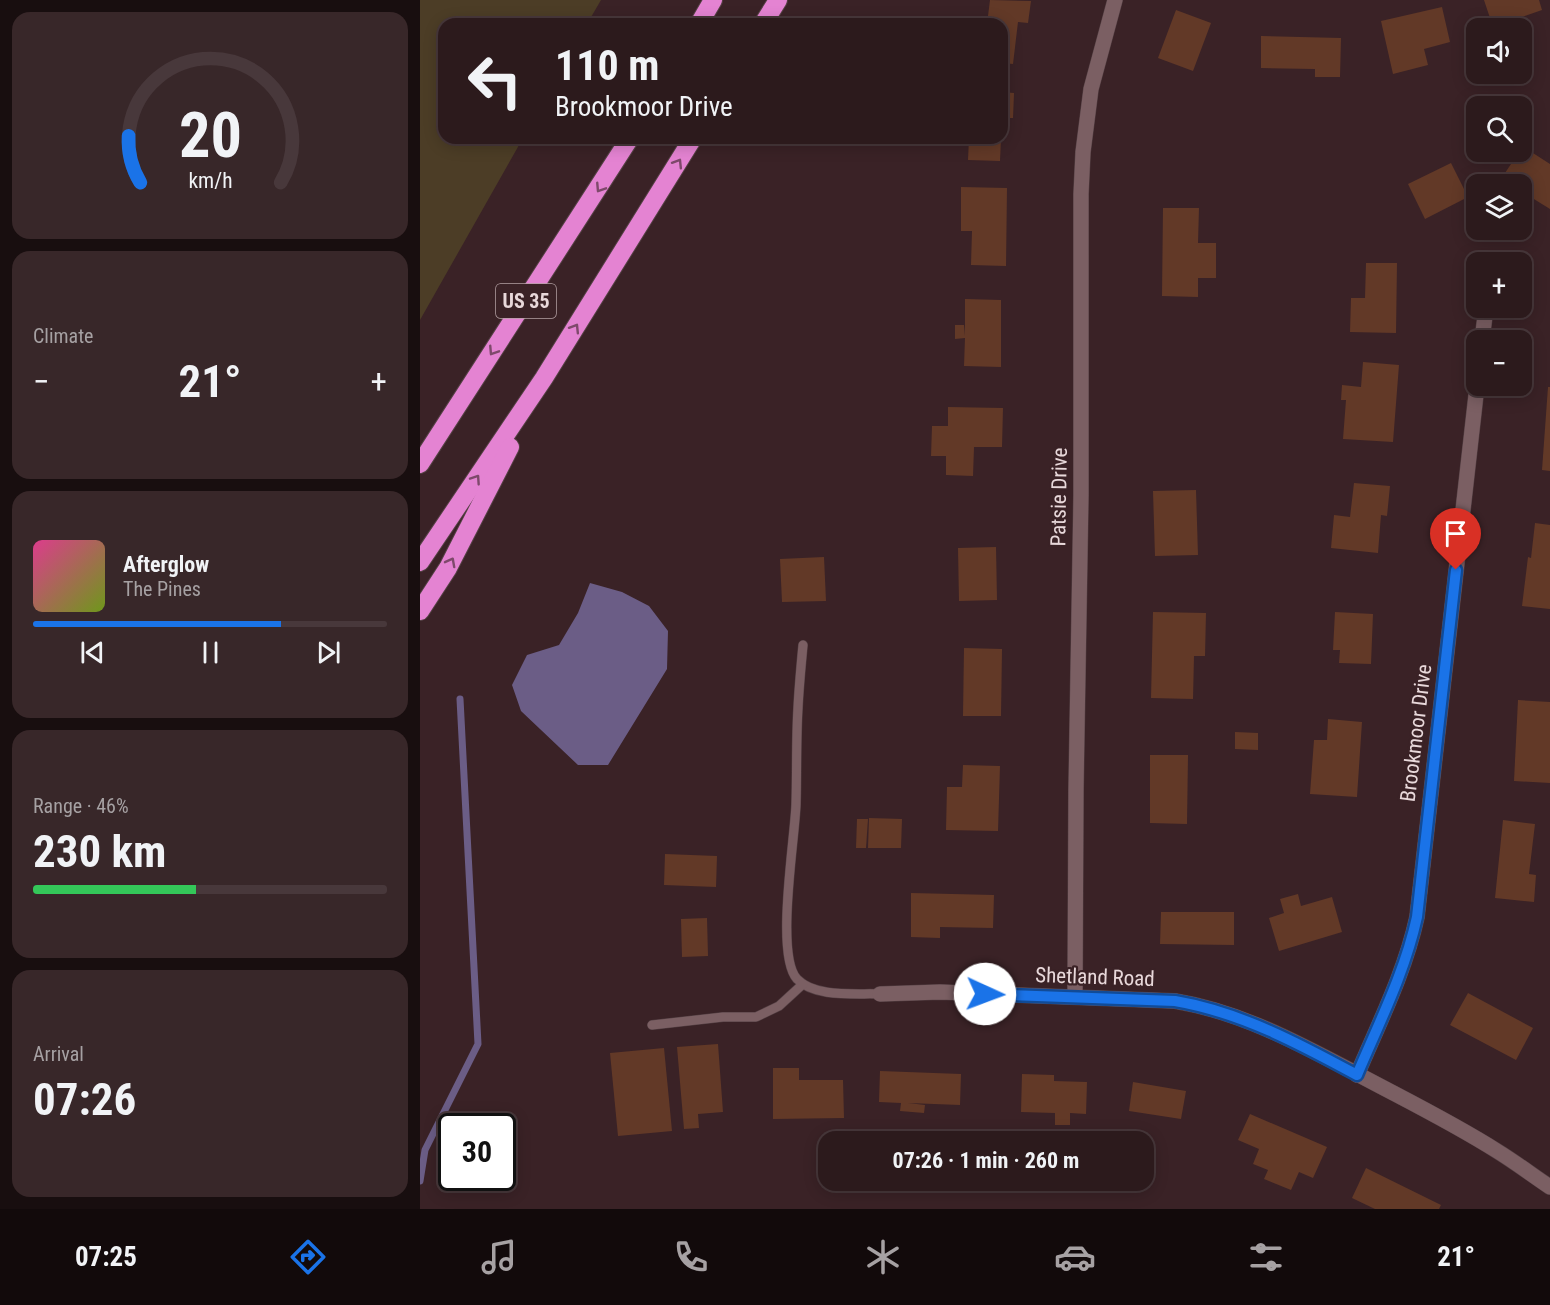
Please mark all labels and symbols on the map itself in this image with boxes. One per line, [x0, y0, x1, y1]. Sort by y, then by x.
one-way arrow [670, 159, 682, 169]
one-way arrow [596, 181, 607, 192]
road number: US 35 [496, 284, 556, 318]
one-way arrow [568, 324, 579, 335]
one-way arrow [489, 345, 501, 355]
street label: Patsie Drive [1046, 447, 1072, 547]
one-way arrow [469, 475, 480, 486]
pin [1430, 508, 1481, 570]
one-way arrow [444, 557, 455, 568]
street label: Brookmoor Drive [1396, 663, 1436, 803]
position arrow [953, 962, 1017, 1026]
street label: Shetland Road [1035, 963, 1155, 991]
speed limit sign: 30 [438, 1113, 516, 1191]

